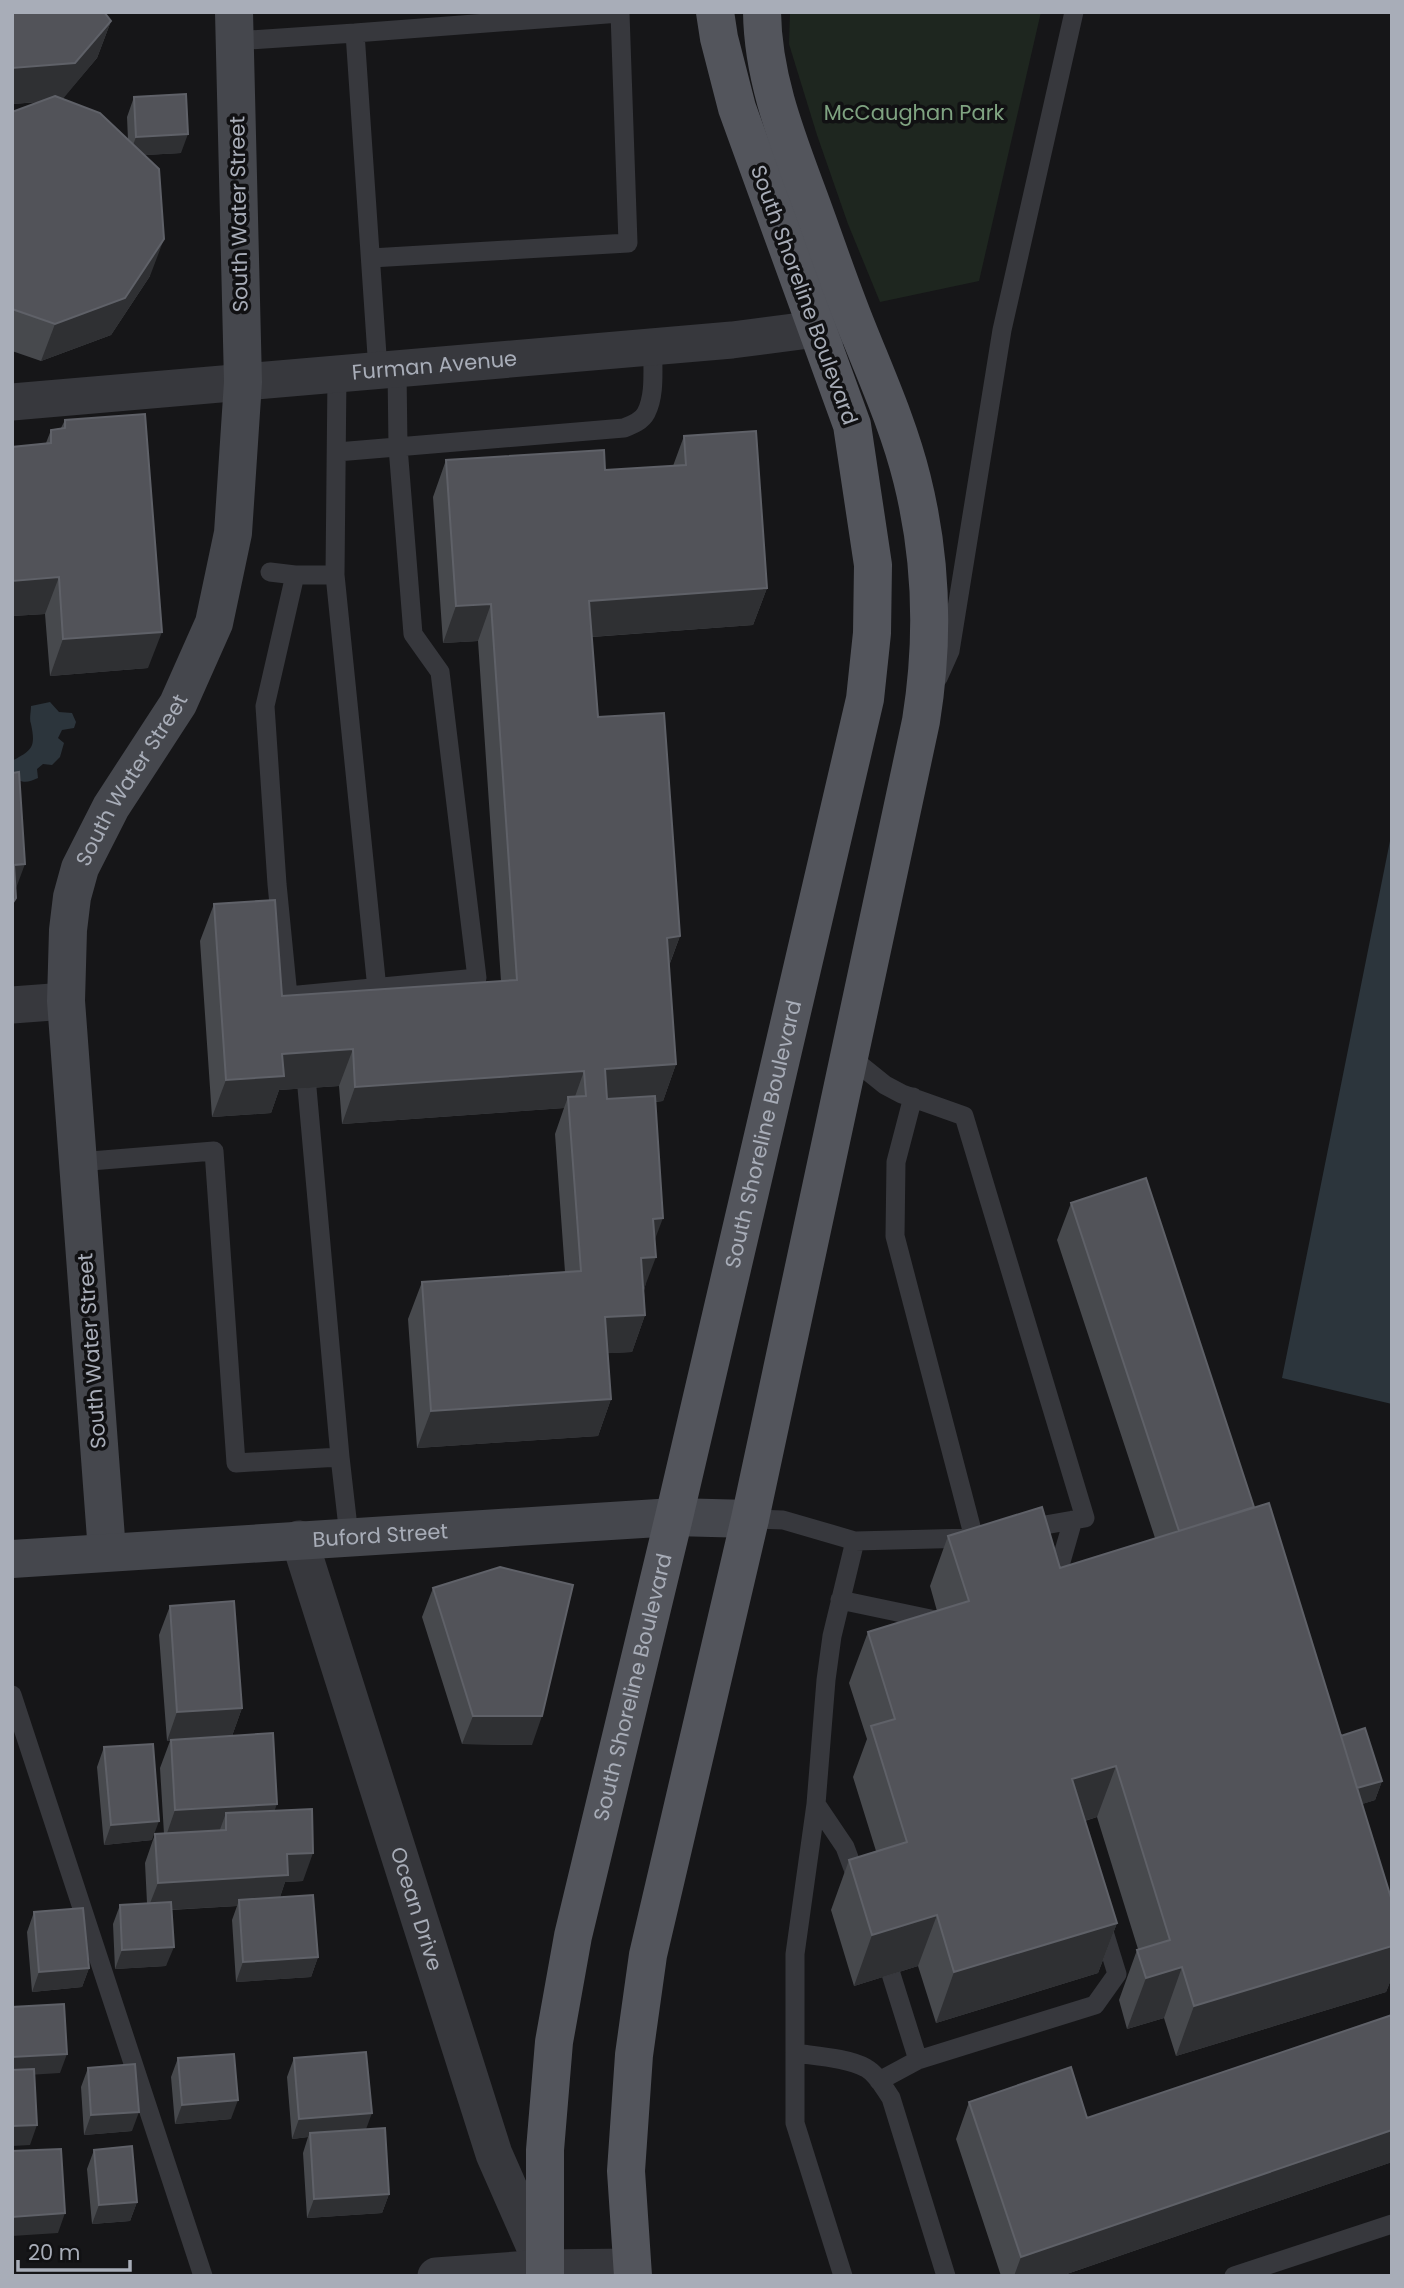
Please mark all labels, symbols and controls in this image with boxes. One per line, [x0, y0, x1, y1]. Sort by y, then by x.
park label: McCaughan Park [824, 98, 1004, 127]
street label: South Water Street [222, 116, 255, 312]
street label: South Shoreline Boulevard [744, 161, 865, 429]
street label: Furman Avenue [351, 344, 518, 387]
street label: South Water Street [68, 690, 194, 871]
street label: South Shoreline Boulevard [718, 997, 808, 1271]
street label: South Water Street [70, 1252, 113, 1450]
street label: Buford Street [311, 1516, 449, 1554]
street label: South Shoreline Boulevard [586, 1550, 679, 1824]
street label: Ocean Drive [384, 1843, 450, 1974]
scale bar [18, 2228, 130, 2272]
text: 20 m [28, 2238, 81, 2267]

